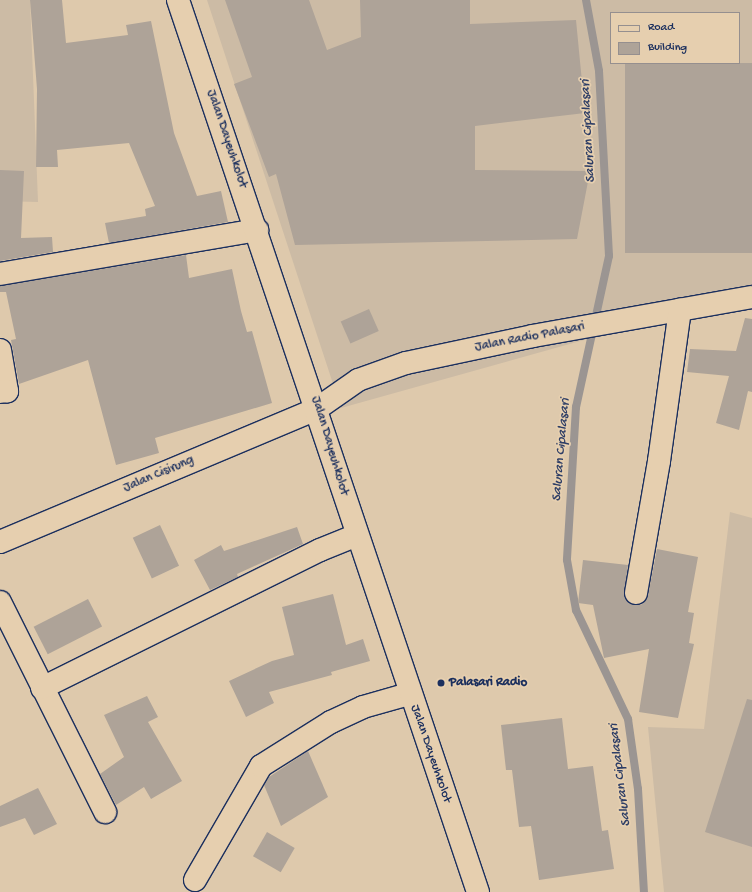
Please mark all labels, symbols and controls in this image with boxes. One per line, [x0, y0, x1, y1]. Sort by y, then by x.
legend [610, 12, 740, 64]
text: Road [648, 21, 674, 35]
text: Building [648, 41, 687, 55]
water label: Saluran Cipalasari [578, 79, 600, 183]
street label: Jalan Dayeuhkolot [202, 88, 250, 190]
street label: Jalan Radio Palasari [474, 320, 586, 356]
street label: Jalan Dayeuhkolot [307, 395, 351, 497]
water label: Saluran Cipalasari [549, 398, 575, 502]
street label: Jalan Cisirung [121, 453, 197, 497]
place label: Palasari Radio [449, 675, 527, 691]
marker: Palasari Radio [436, 678, 446, 688]
street label: Jalan Dayeuhkolot [406, 703, 454, 805]
water label: Saluran Cipalasari [606, 723, 636, 827]

